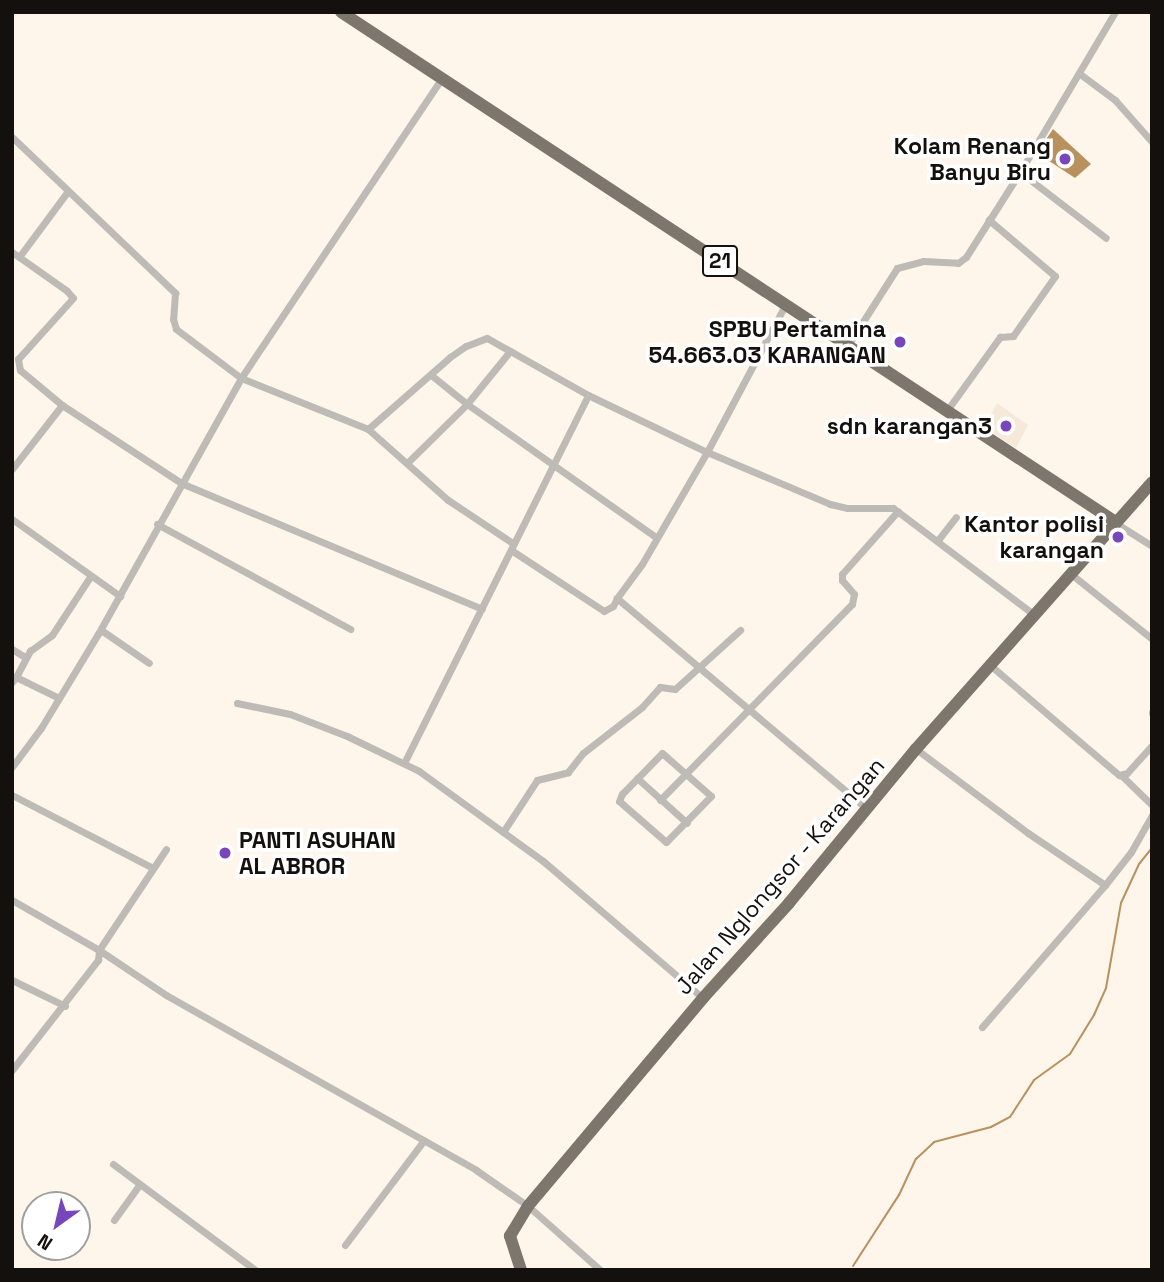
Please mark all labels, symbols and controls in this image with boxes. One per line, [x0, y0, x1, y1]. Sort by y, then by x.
place label: Kolam Renang Banyu Biru [894, 132, 1051, 186]
marker: Kolam Renang Banyu Biru [1057, 151, 1073, 167]
road number: 21 [701, 244, 739, 278]
place label: SPBU Pertamina 54.663.03 KARANGAN [649, 315, 886, 369]
marker: SPBU Pertamina 54.663.03 KARANGAN [892, 334, 908, 350]
place label: sdn karangan3 [827, 412, 992, 440]
marker: sdn karangan3 [998, 418, 1014, 434]
place label: Kantor polisi karangan [964, 510, 1104, 564]
marker: Kantor polisi karangan [1110, 529, 1126, 545]
street label: Jalan Nglongsor - Karangan [669, 751, 891, 1001]
place label: PANTI ASUHAN AL ABROR [239, 826, 396, 880]
marker: PANTI ASUHAN AL ABROR [217, 845, 233, 861]
north arrow [21, 1191, 91, 1261]
text: N [33, 1228, 57, 1256]

